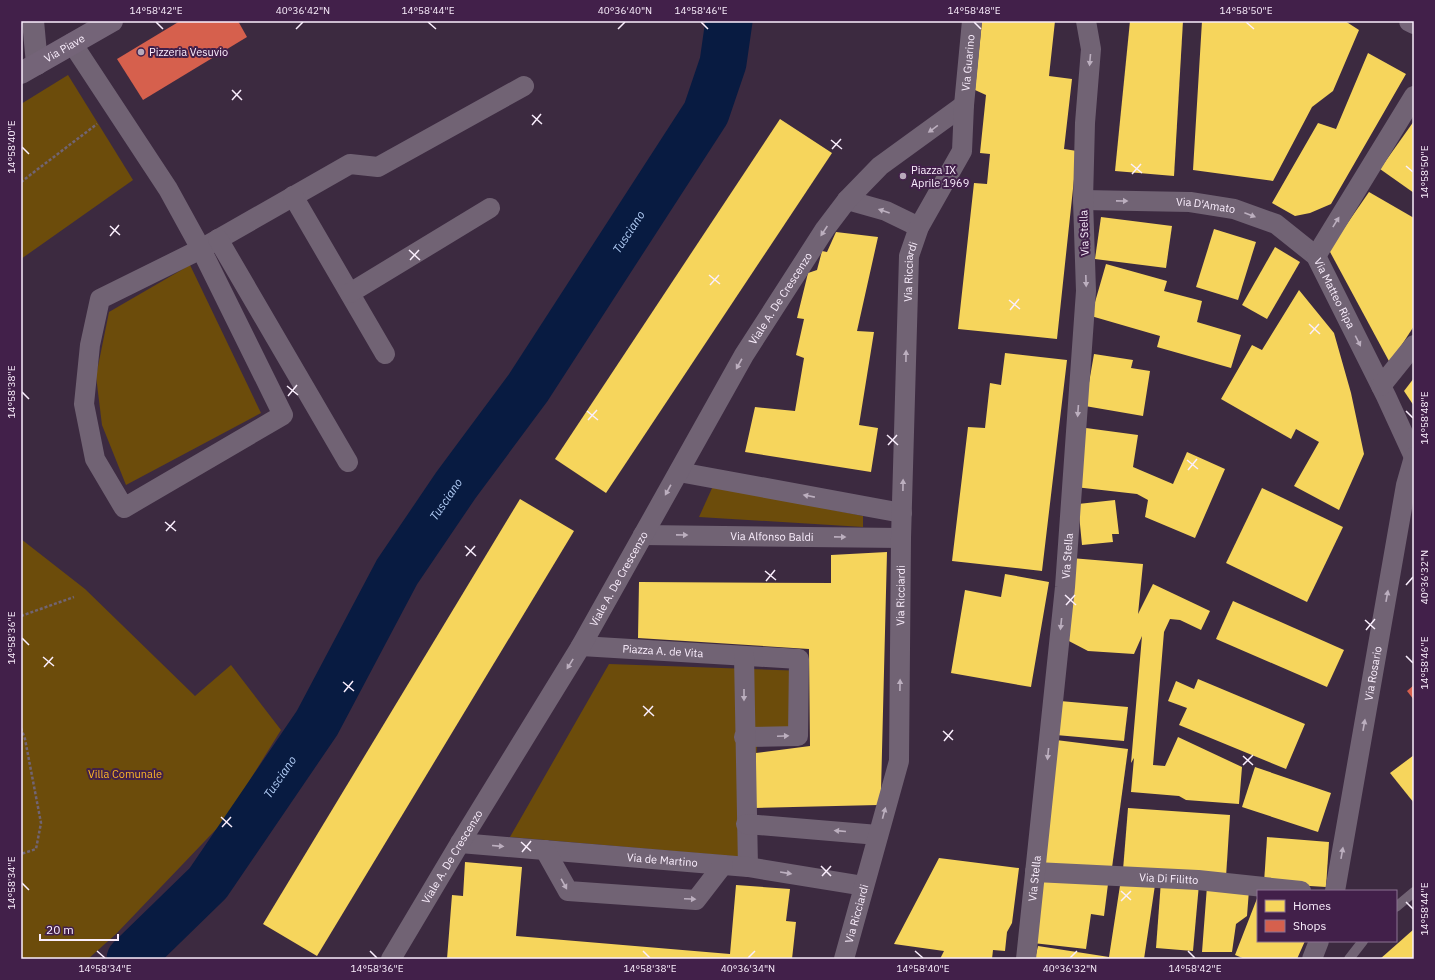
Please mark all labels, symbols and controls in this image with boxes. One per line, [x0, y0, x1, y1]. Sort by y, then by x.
text: 14°58'42"E [129, 4, 183, 17]
text: 40°36'42"N [276, 4, 330, 17]
text: 14°58'44"E [401, 4, 455, 17]
text: 40°36'40"N [598, 4, 652, 17]
text: 14°58'46"E [674, 4, 728, 17]
text: 14°58'48"E [947, 4, 1001, 17]
text: 14°58'50"E [1219, 4, 1273, 17]
street label: Via Piave [42, 31, 87, 65]
street label: Via Guarino [958, 34, 978, 92]
place label: Pizzeria Vesuvio [149, 45, 228, 59]
marker: Pizzeria Vesuvio [136, 47, 146, 57]
one-way arrow [1087, 54, 1094, 66]
text: 14°58'40"E [5, 120, 18, 174]
one-way arrow [928, 125, 938, 133]
text: 14°58'50"E [1418, 145, 1431, 199]
place label: Piazza IX Aprile 1969 [911, 163, 969, 190]
marker: Piazza IX Aprile 1969 [898, 171, 908, 181]
street label: Via D'Amato [1176, 195, 1236, 216]
one-way arrow [1116, 198, 1129, 204]
water label: Tusciano [609, 207, 648, 256]
one-way arrow [878, 208, 890, 214]
street label: Via Stella [1076, 210, 1092, 256]
one-way arrow [1245, 212, 1257, 218]
one-way arrow [1333, 216, 1340, 228]
one-way arrow [820, 226, 828, 237]
street label: Via Ricciardi [901, 240, 920, 302]
street label: Viale A. De Crescenzo [746, 250, 815, 347]
street label: Via Matteo Ripa [1311, 256, 1358, 331]
one-way arrow [1083, 275, 1089, 288]
one-way arrow [1355, 335, 1361, 346]
one-way arrow [903, 349, 909, 362]
one-way arrow [735, 359, 742, 370]
text: 14°58'38"E [5, 365, 18, 419]
text: 14°58'48"E [1418, 391, 1431, 445]
one-way arrow [1074, 405, 1081, 417]
water label: Tusciano [426, 475, 466, 523]
one-way arrow [900, 478, 906, 491]
one-way arrow [665, 484, 672, 496]
one-way arrow [802, 492, 815, 498]
street label: Viale A. De Crescenzo [586, 529, 651, 629]
street label: Via Alfonso Baldi [730, 529, 814, 544]
one-way arrow [676, 532, 689, 538]
street label: Via Stella [1059, 533, 1076, 580]
one-way arrow [834, 534, 847, 540]
text: 40°36'32"N [1418, 550, 1431, 604]
street label: Via Ricciardi [893, 565, 908, 626]
one-way arrow [1384, 590, 1390, 603]
text: 14°58'36"E [5, 611, 18, 665]
one-way arrow [1058, 618, 1064, 630]
text: 14°58'46"E [1418, 636, 1431, 690]
street label: Piazza A. de Vita [622, 641, 704, 660]
street label: Via Rosario [1361, 645, 1385, 702]
one-way arrow [566, 659, 574, 669]
one-way arrow [896, 679, 903, 691]
one-way arrow [741, 689, 747, 702]
one-way arrow [1362, 718, 1368, 731]
one-way arrow [777, 733, 790, 739]
one-way arrow [1044, 747, 1051, 760]
water label: Tusciano [260, 753, 300, 801]
park label: Villa Comunale [88, 767, 162, 781]
street label: Viale A. De Crescenzo [418, 807, 486, 906]
one-way arrow [881, 807, 887, 819]
one-way arrow [834, 828, 846, 835]
one-way arrow [492, 843, 504, 849]
one-way arrow [1339, 846, 1345, 859]
street label: Via de Martino [626, 850, 698, 870]
street label: Via Stella [1025, 855, 1044, 902]
text: 14°58'34"E [5, 856, 18, 910]
one-way arrow [780, 870, 792, 876]
street label: Via Di Filitto [1139, 870, 1199, 887]
one-way arrow [561, 878, 568, 890]
text: 14°58'44"E [1418, 882, 1431, 936]
street label: Via Ricciardi [842, 883, 871, 945]
legend [1257, 890, 1397, 942]
one-way arrow [684, 896, 697, 902]
text: Homes [1293, 898, 1331, 913]
scale bar [40, 916, 118, 942]
text: Shops [1293, 918, 1326, 933]
text: 20 m [46, 922, 74, 937]
text: 14°58'34"E [78, 962, 132, 975]
text: 14°58'36"E [350, 962, 404, 975]
text: 14°58'38"E [623, 962, 677, 975]
text: 40°36'34"N [721, 962, 775, 975]
text: 14°58'40"E [896, 962, 950, 975]
text: 40°36'32"N [1043, 962, 1097, 975]
text: 14°58'42"E [1168, 962, 1222, 975]

